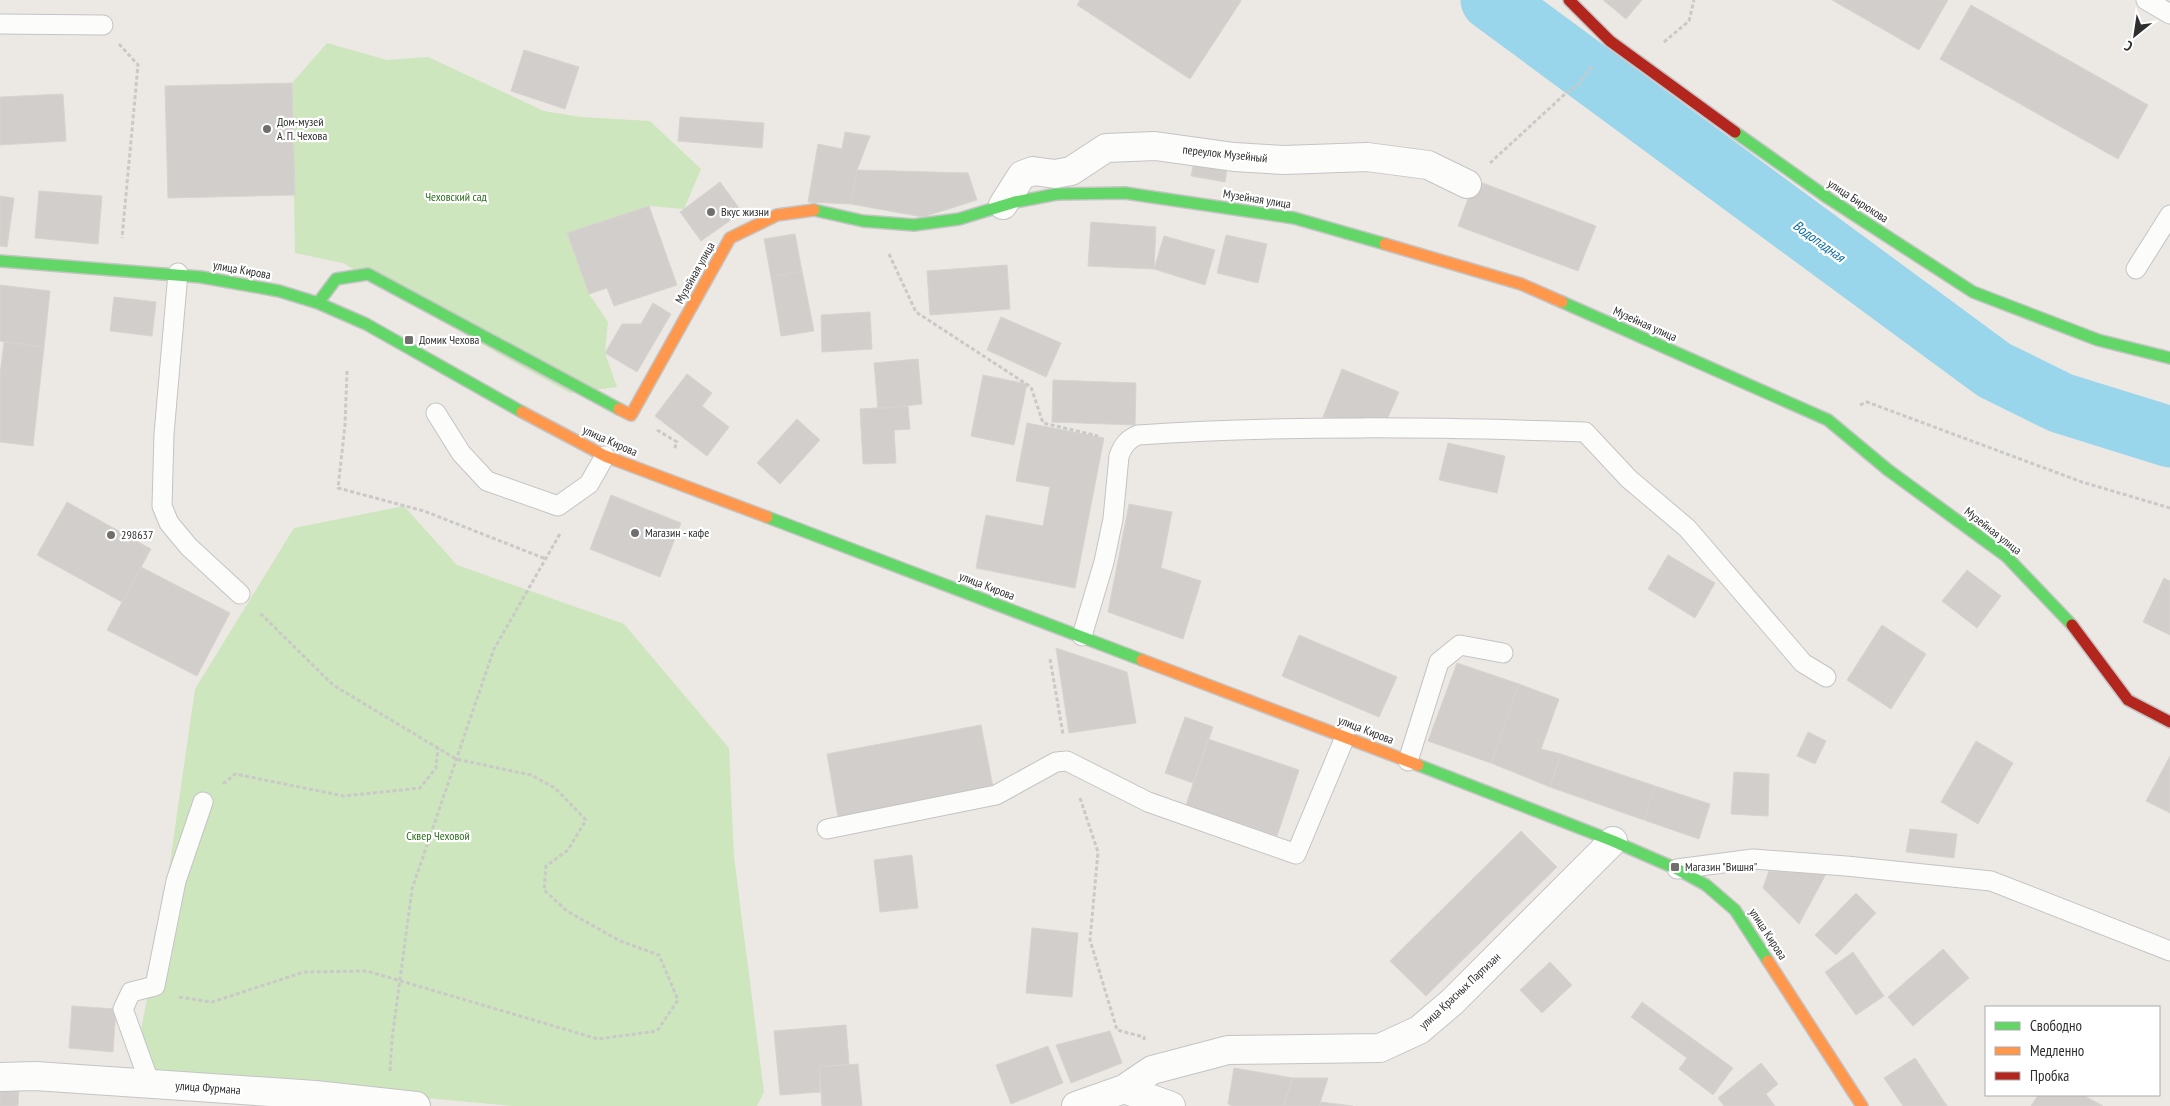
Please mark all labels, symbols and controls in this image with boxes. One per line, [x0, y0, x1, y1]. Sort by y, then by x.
north arrow [2110, 10, 2160, 60]
text: С [2121, 37, 2136, 56]
place label: Дом-музей А. П. Чехова [277, 114, 327, 143]
marker: Дом-музей А. П. Чехова [261, 123, 273, 135]
street label: переулок Музейный [1182, 142, 1268, 165]
street label: улица Бирюкова [1825, 175, 1892, 226]
street label: Музейная улица [1222, 186, 1292, 211]
park label: Чеховский сад [425, 189, 488, 204]
place label: Вкус жизни [721, 204, 769, 219]
marker: Вкус жизни [705, 206, 717, 218]
water label: Водопадная [1790, 216, 1850, 267]
street label: Музейная улица [671, 239, 718, 306]
street label: улица Кирова [212, 257, 272, 282]
street label: Музейная улица [1611, 303, 1680, 344]
place label: Домик Чехова [419, 332, 480, 347]
marker: Домик Чехова [403, 334, 415, 346]
street label: улица Кирова [580, 422, 640, 459]
street label: Музейная улица [1962, 504, 2025, 558]
place label: Магазин - кафе [645, 525, 709, 540]
place label: 298637 [121, 527, 153, 542]
marker: Магазин - кафе [629, 527, 641, 539]
marker: 298637 [105, 529, 117, 541]
street label: улица Кирова [957, 568, 1017, 603]
street label: улица Кирова [1336, 712, 1396, 747]
park label: Сквер Чеховой [406, 828, 470, 843]
place label: Магазин "Вишня" [1685, 859, 1757, 874]
marker: Магазин "Вишня" [1669, 861, 1681, 873]
street label: улица Кирова [1746, 905, 1791, 962]
street label: улица Красных Партизан [1416, 949, 1503, 1032]
legend [1985, 1006, 2160, 1096]
text: Свободно [2030, 1016, 2082, 1035]
text: Медленно [2030, 1041, 2084, 1060]
text: Пробка [2030, 1066, 2069, 1085]
street label: улица Фурмана [175, 1078, 241, 1097]

